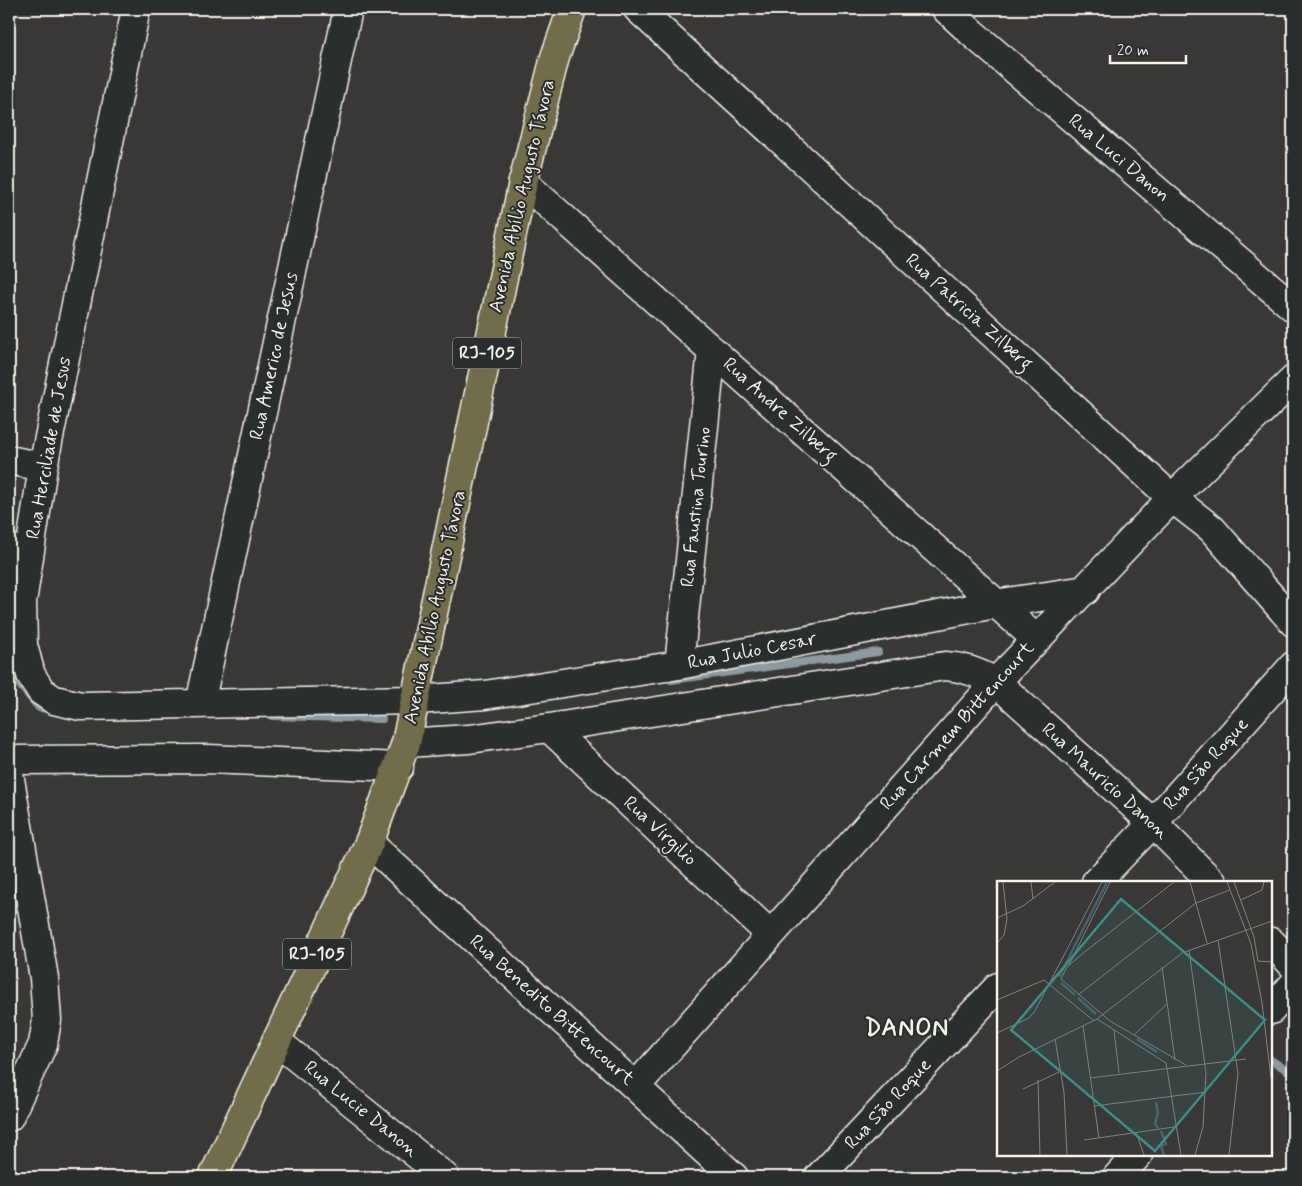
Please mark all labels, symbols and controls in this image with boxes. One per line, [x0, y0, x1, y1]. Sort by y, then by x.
scale bar [1110, 32, 1186, 64]
text: 20 m [1117, 41, 1149, 61]
street label: Avenida Abílio Augusto Távora [483, 77, 562, 315]
street label: Rua Luci Danon [1063, 108, 1175, 208]
street label: Rua Patricia Zilberg [898, 248, 1038, 378]
street label: Rua Americo de Jesus [244, 269, 304, 442]
road number: RJ-105 [453, 338, 521, 368]
street label: Rua Andre Zilberg [715, 352, 843, 470]
street label: Rua Herciliade de Jesus [21, 355, 77, 541]
street label: Rua Faustina Tourino [675, 426, 717, 588]
street label: Avenida Abílio Augusto Távora [398, 488, 473, 726]
street label: Rua Julio Cesar [685, 626, 819, 676]
street label: Rua Carmem Bittencourt [874, 636, 1040, 816]
street label: Rua São Roque [1158, 712, 1254, 816]
street label: Rua Mauricio Danon [1036, 717, 1174, 845]
street label: Rua Virgilio [616, 790, 702, 873]
inset map [997, 881, 1272, 1156]
street label: Rua Benedito Bittencourt [464, 929, 640, 1091]
road number: RJ-105 [283, 939, 351, 970]
district label: DANON [865, 1013, 949, 1044]
street label: Rua São Roque [839, 1053, 937, 1155]
street label: Rua Lucie Danon [299, 1055, 424, 1163]

